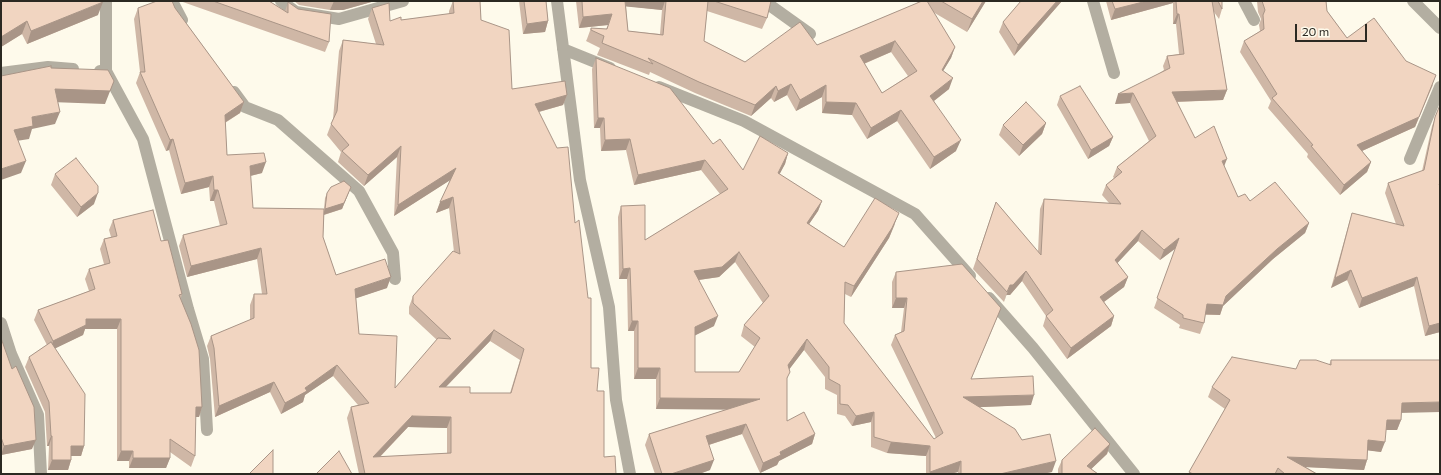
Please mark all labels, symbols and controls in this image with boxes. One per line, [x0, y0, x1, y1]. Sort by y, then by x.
scale bar [1297, 16, 1369, 42]
text: 20 m [1302, 24, 1329, 38]

